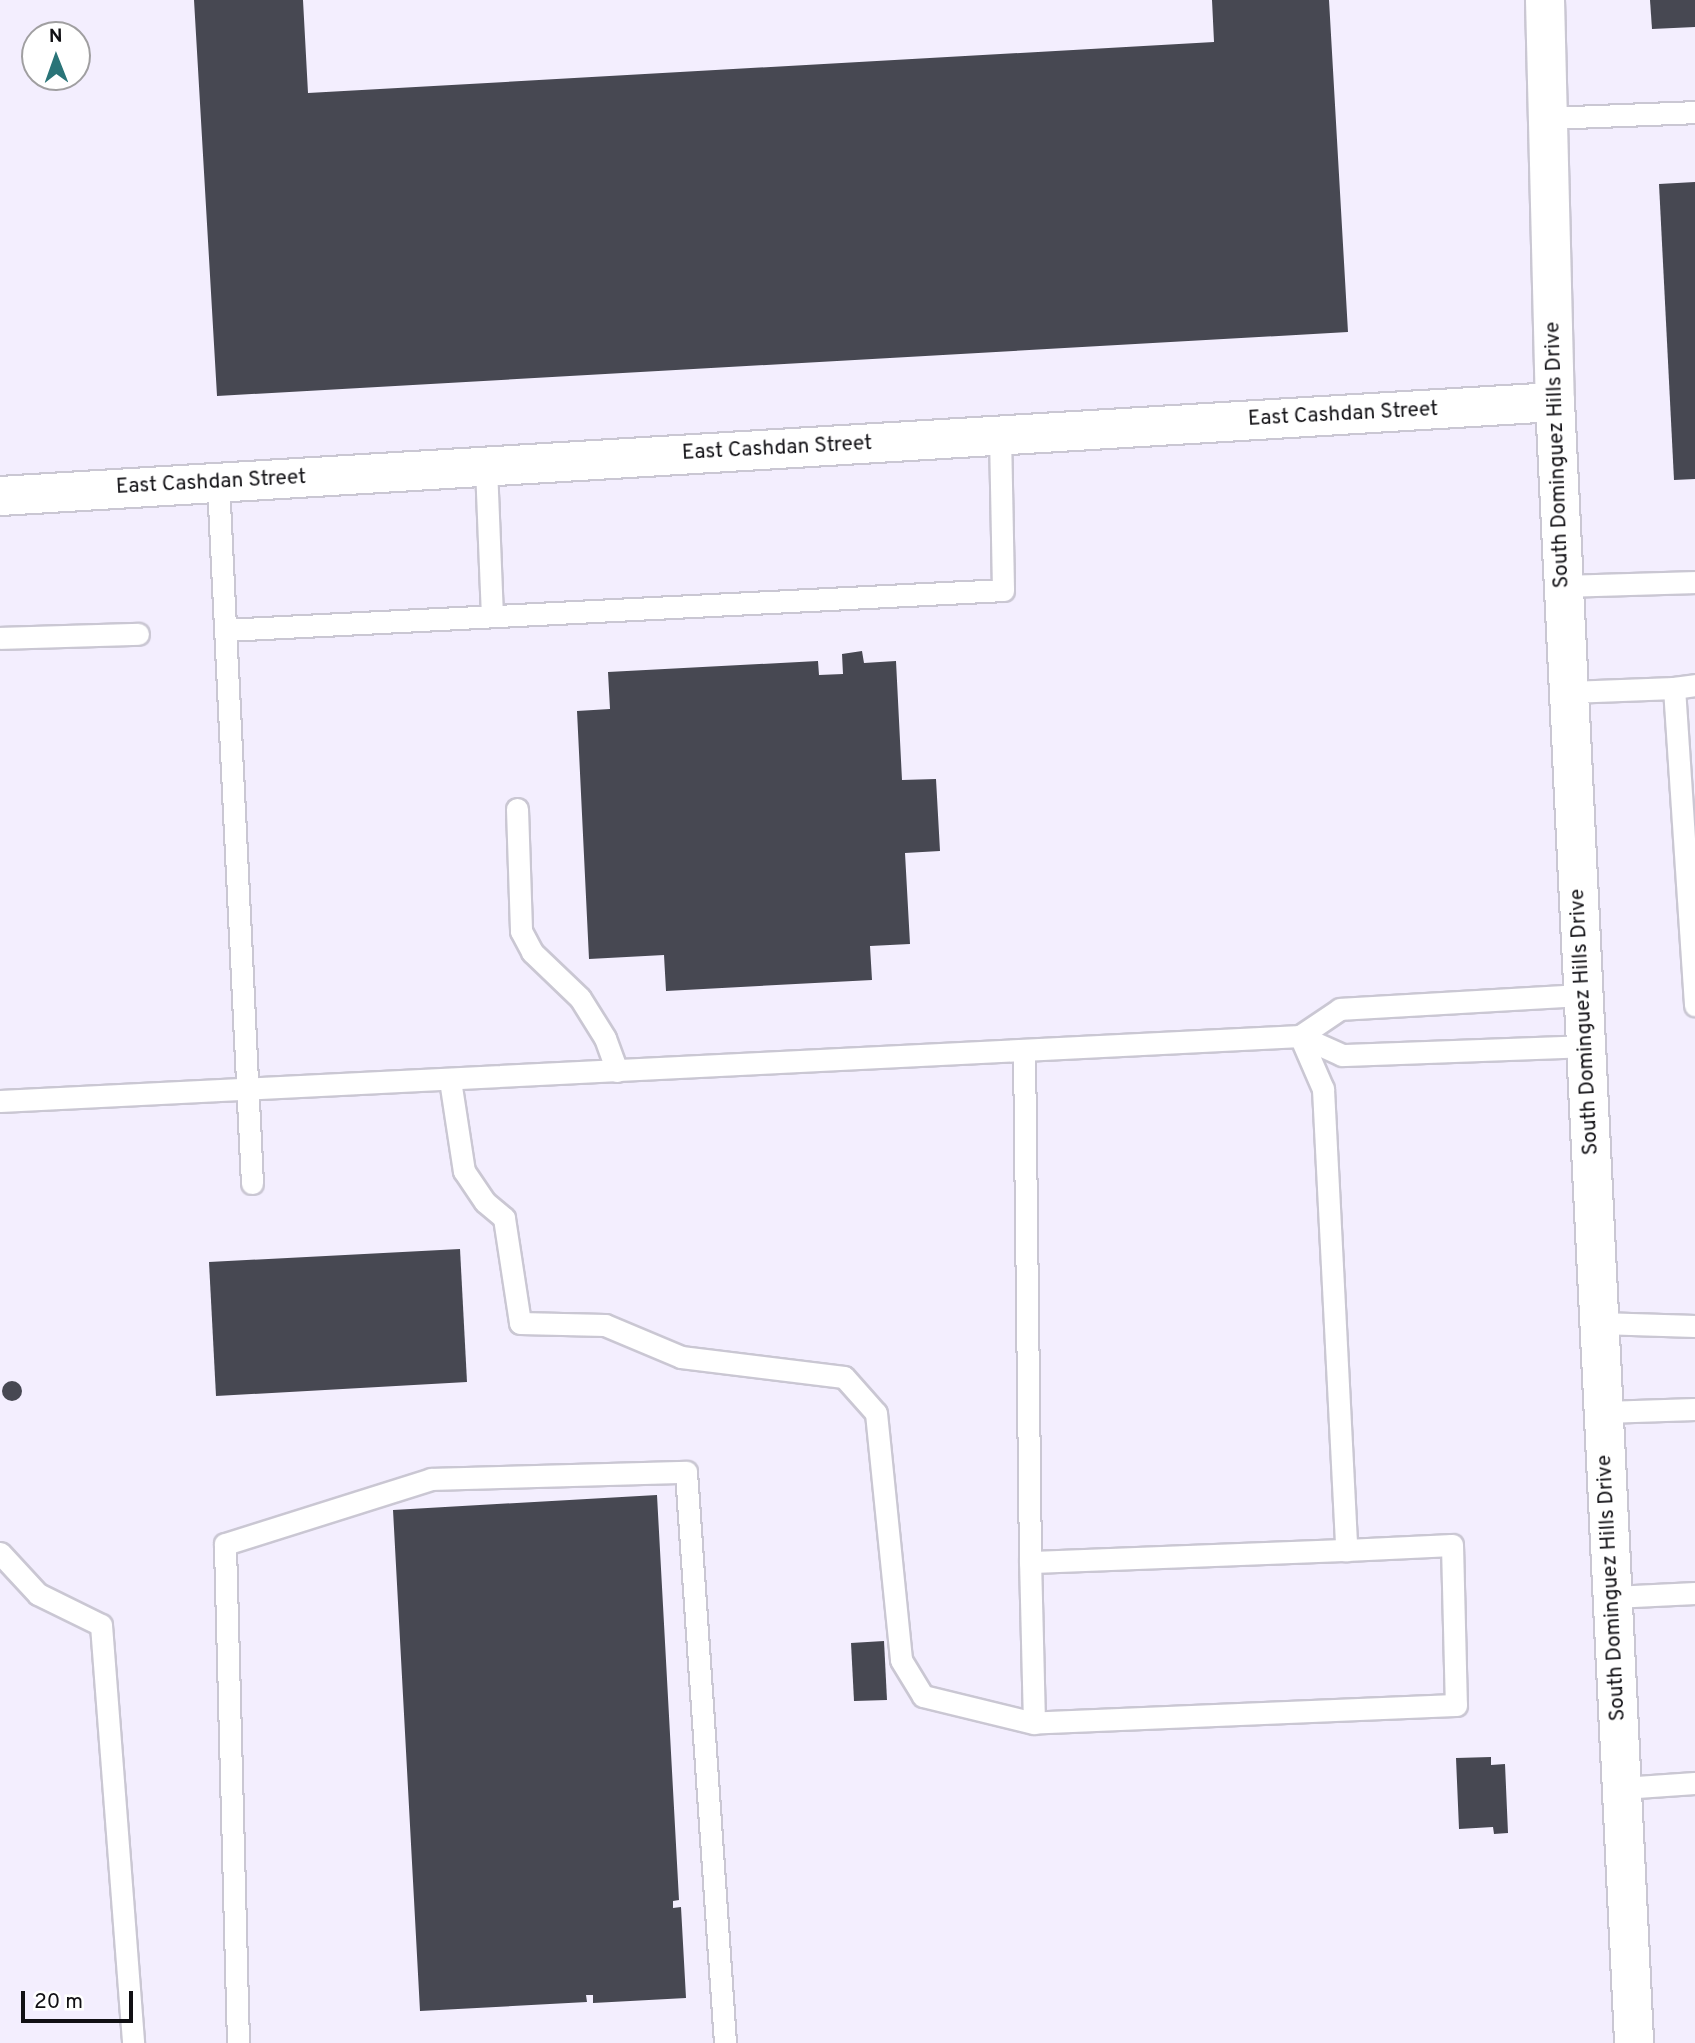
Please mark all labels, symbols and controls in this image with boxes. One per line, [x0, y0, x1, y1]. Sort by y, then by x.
north arrow [21, 21, 91, 91]
text: N [49, 25, 63, 49]
street label: South Dominguez Hills Drive [1541, 321, 1575, 589]
street label: East Cashdan Street [1247, 397, 1439, 433]
street label: East Cashdan Street [681, 431, 873, 467]
street label: East Cashdan Street [115, 465, 307, 501]
street label: South Dominguez Hills Drive [1565, 888, 1605, 1156]
street label: South Dominguez Hills Drive [1592, 1454, 1632, 1722]
scale bar [24, 1976, 136, 2020]
text: 20 m [34, 1989, 83, 2016]

